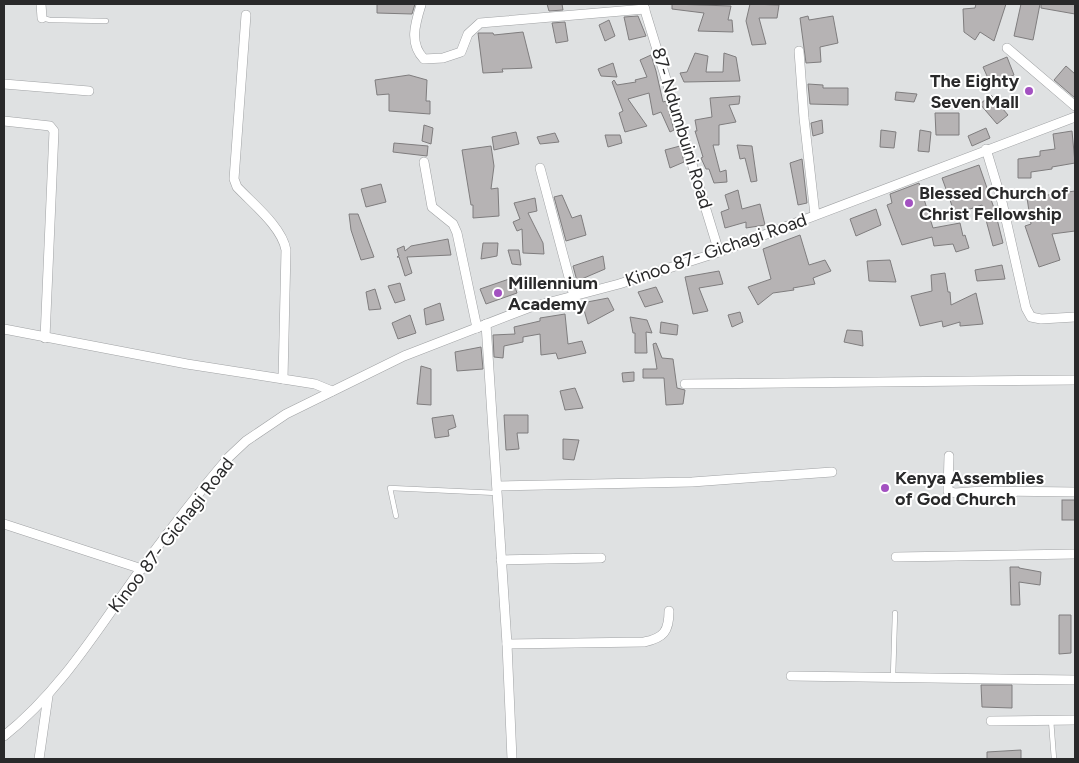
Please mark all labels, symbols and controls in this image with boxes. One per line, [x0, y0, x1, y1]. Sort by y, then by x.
street label: 87- Ndumbuini Road [647, 45, 717, 211]
place label: The Eighty Seven Mall [930, 70, 1020, 113]
marker: The Eighty Seven Mall [1023, 85, 1035, 97]
place label: Blessed Church of Christ Fellowship [919, 182, 1069, 225]
marker: Blessed Church of Christ Fellowship [903, 197, 915, 209]
street label: Kinoo 87- Gichagi Road [622, 209, 810, 291]
place label: Millennium Academy [508, 272, 598, 315]
marker: Millennium Academy [492, 287, 504, 299]
street label: Kinoo 87- Gichagi Road [104, 453, 238, 617]
place label: Kenya Assemblies of God Church [895, 467, 1044, 510]
marker: Kenya Assemblies of God Church [879, 482, 891, 494]

